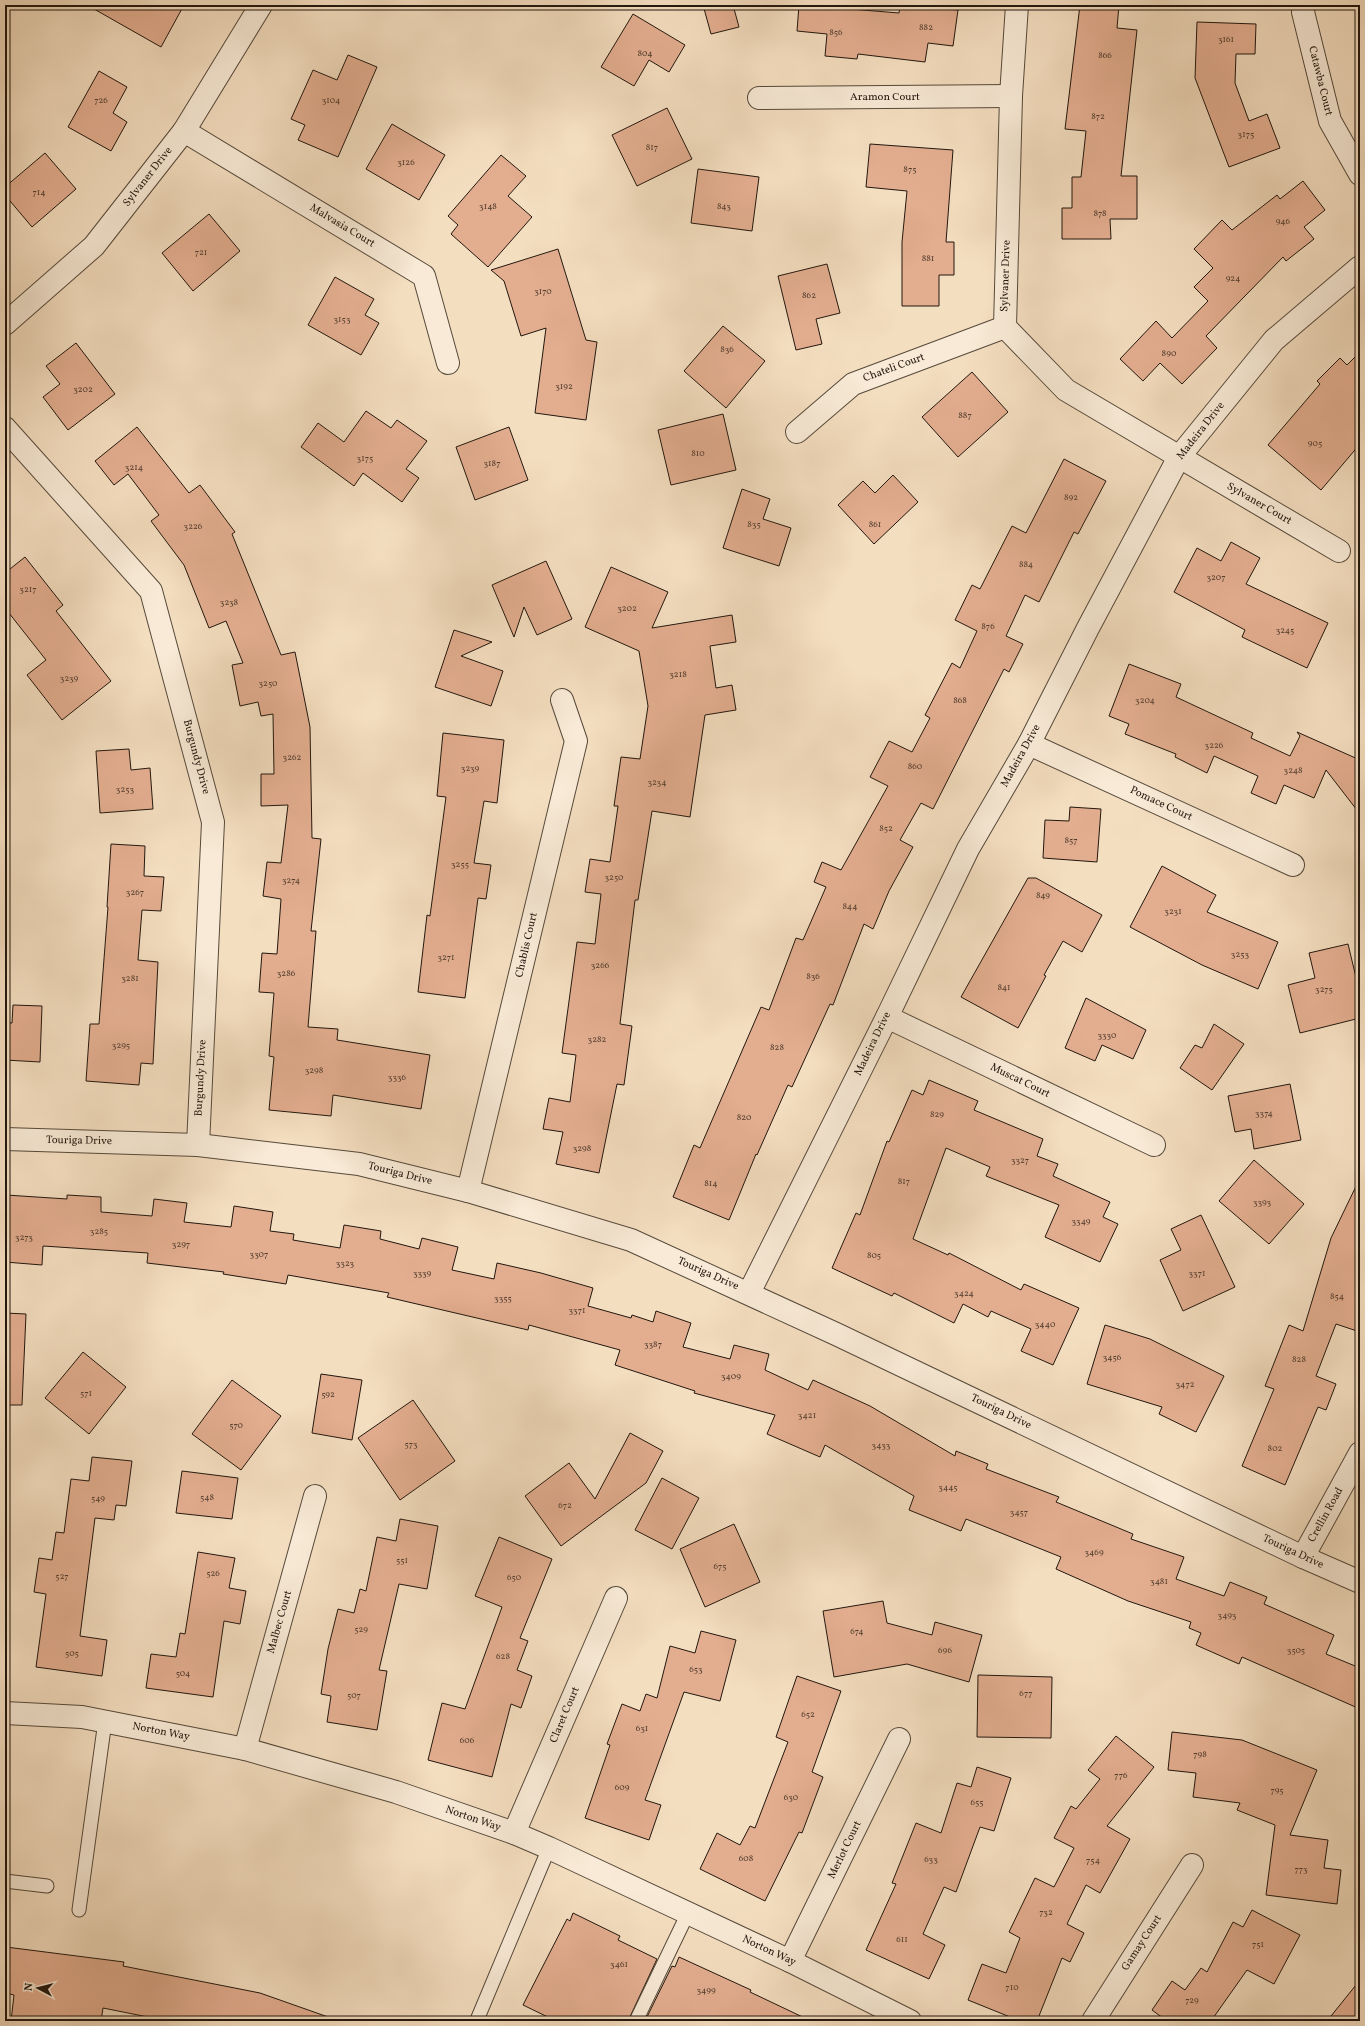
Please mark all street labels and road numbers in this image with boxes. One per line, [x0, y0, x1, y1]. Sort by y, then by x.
street label: Catawba Court [1304, 45, 1336, 118]
street label: Aramon Court [850, 90, 920, 105]
street label: Sylvaner Drive [120, 144, 176, 210]
street label: Malvasia Court [307, 201, 378, 251]
street label: Sylvaner Drive [997, 240, 1015, 312]
street label: Chateli Court [861, 350, 927, 386]
street label: Madeira Drive [1174, 399, 1228, 463]
street label: Sylvaner Court [1224, 479, 1294, 529]
street label: Burgundy Drive [179, 718, 213, 796]
street label: Madeira Drive [998, 722, 1044, 790]
street label: Pomace Court [1127, 783, 1195, 825]
street label: Chablis Court [512, 911, 542, 979]
street label: Madeira Drive [851, 1009, 895, 1079]
street label: Burgundy Drive [191, 1039, 211, 1117]
street label: Muscat Court [988, 1060, 1053, 1102]
street label: Touriga Drive [46, 1133, 112, 1149]
street label: Touriga Drive [366, 1159, 434, 1189]
street label: Touriga Drive [675, 1254, 741, 1294]
street label: Touriga Drive [968, 1391, 1034, 1433]
street label: Crellin Road [1305, 1485, 1347, 1545]
street label: Touriga Drive [1260, 1531, 1326, 1573]
street label: Malbec Court [264, 1589, 296, 1655]
street label: Claret Court [546, 1685, 584, 1745]
street label: Norton Way [131, 1719, 191, 1745]
street label: Norton Way [443, 1802, 503, 1836]
street label: Merlot Court [825, 1818, 866, 1881]
street label: Gamay Court [1118, 1912, 1166, 1974]
street label: Norton Way [740, 1932, 799, 1970]

